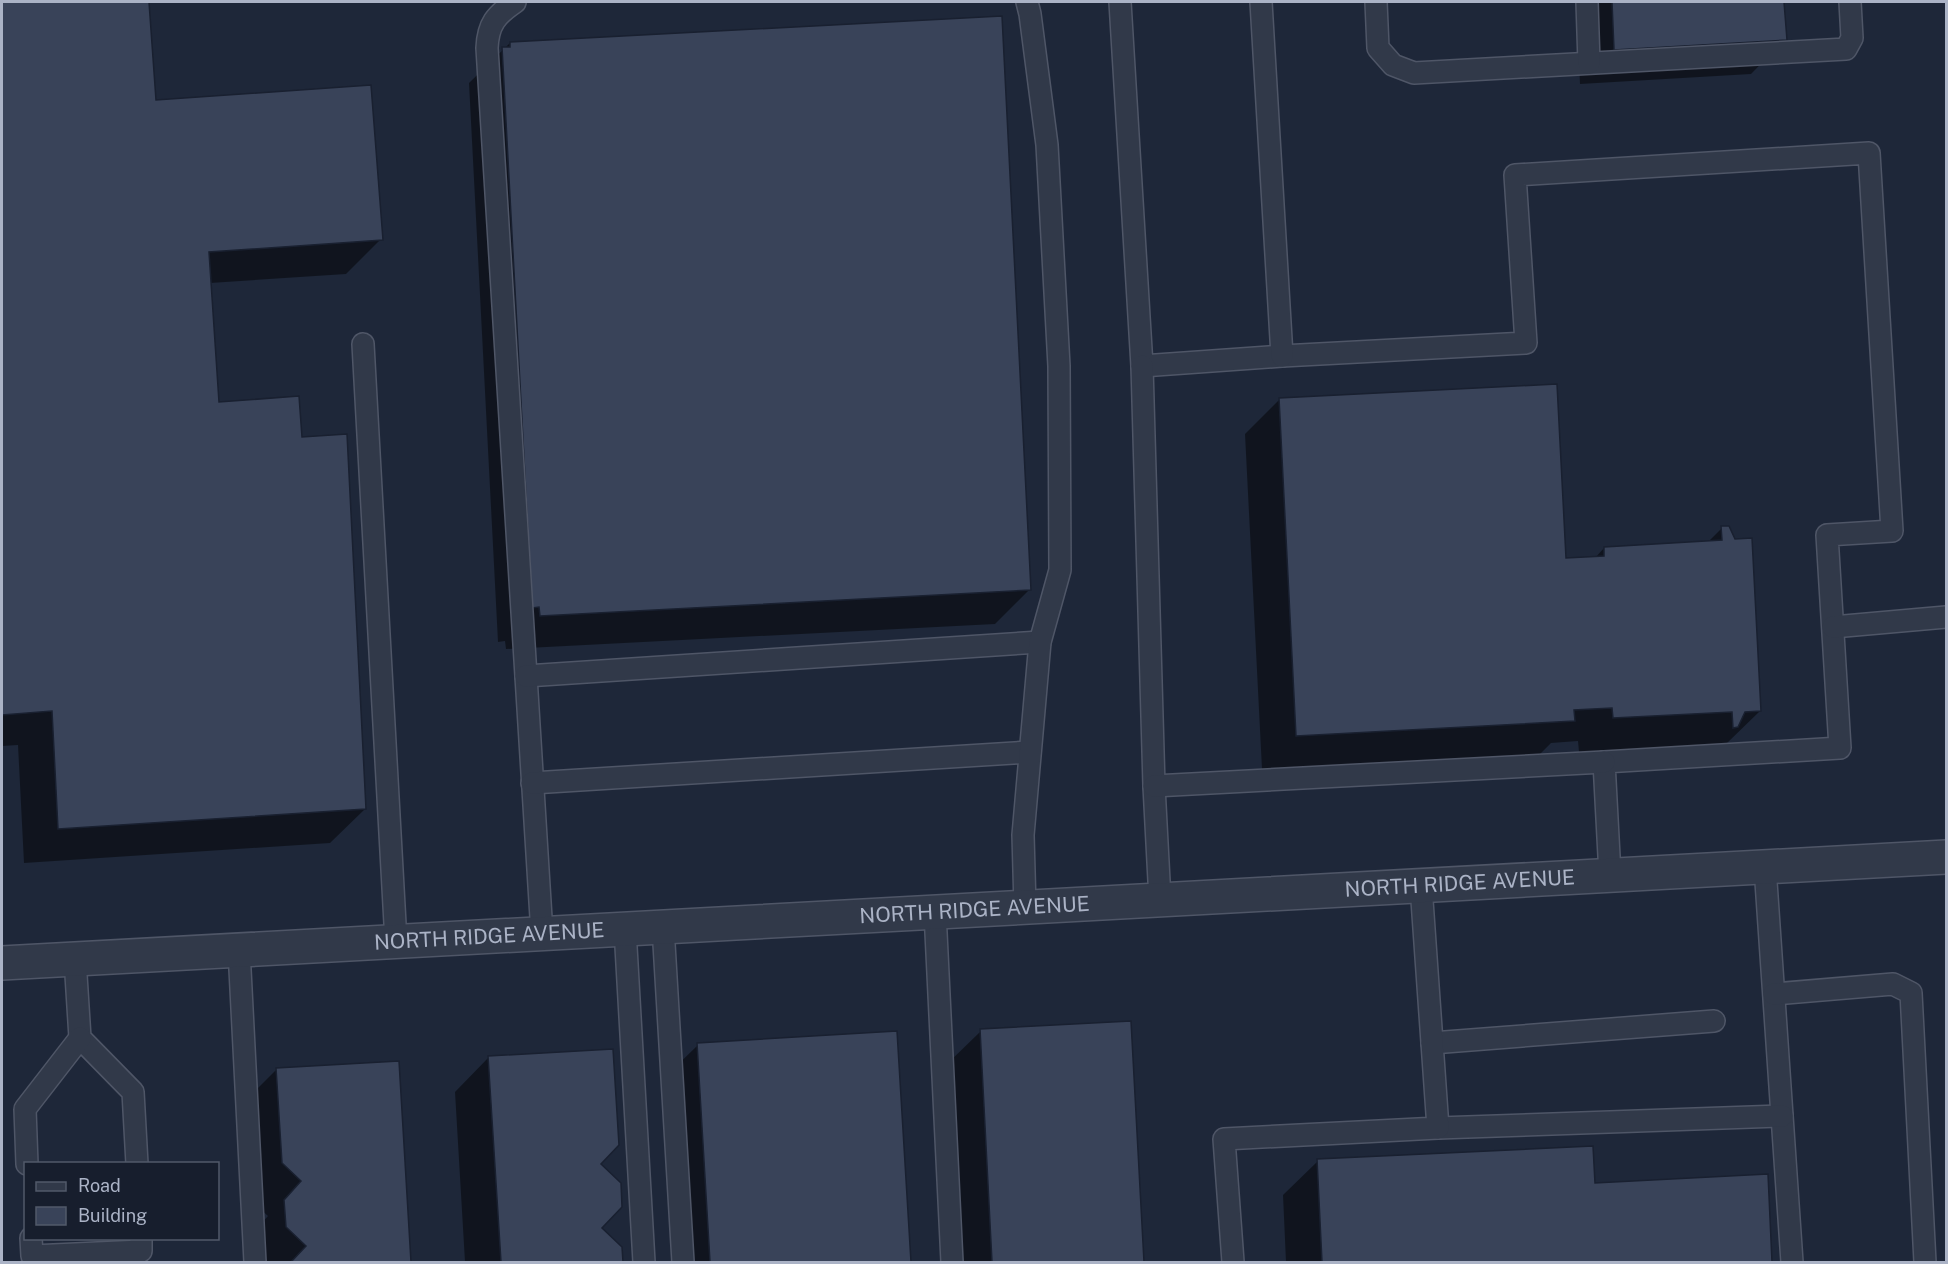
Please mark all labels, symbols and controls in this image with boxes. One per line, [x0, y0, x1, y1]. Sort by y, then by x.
street label: NORTH RIDGE AVENUE [1344, 864, 1576, 902]
street label: NORTH RIDGE AVENUE [859, 891, 1090, 928]
street label: NORTH RIDGE AVENUE [373, 917, 605, 955]
legend [24, 1162, 219, 1240]
text: Road [78, 1175, 121, 1196]
text: Building [78, 1205, 147, 1226]

